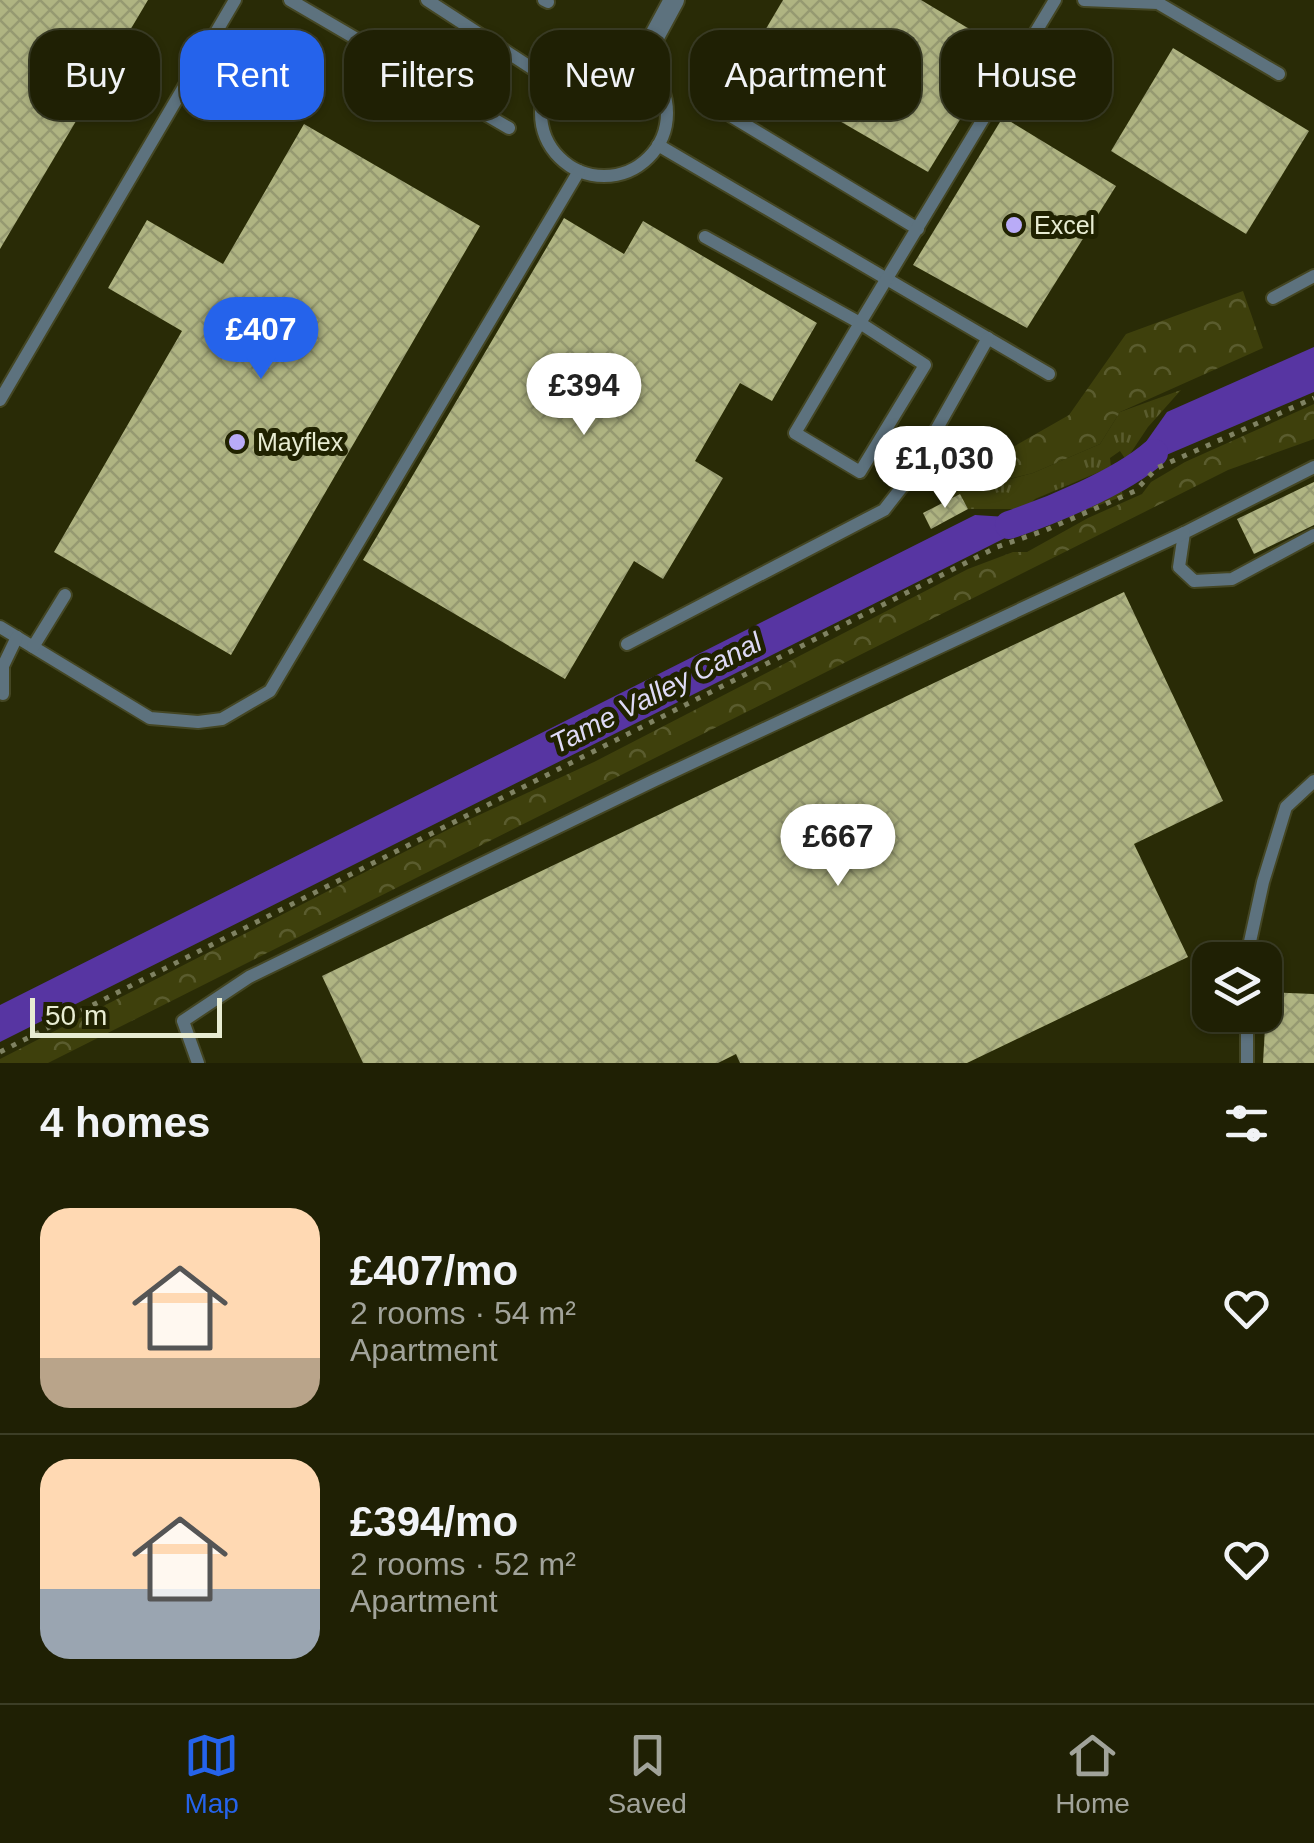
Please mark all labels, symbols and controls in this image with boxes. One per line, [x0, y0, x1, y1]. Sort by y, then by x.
chip: Buy [30, 30, 160, 120]
chip: Rent [180, 30, 324, 120]
chip: Filters [344, 30, 510, 120]
chip: New [530, 30, 670, 120]
chip: Apartment [690, 30, 921, 120]
chip: House [941, 30, 1112, 120]
place label: Excel [1034, 211, 1095, 239]
marker: Excel [1003, 214, 1025, 236]
pin: £407 [202, 297, 320, 382]
text: £407 [225, 311, 297, 347]
pin: £394 [525, 353, 643, 438]
text: £394 [548, 367, 620, 403]
pin: £1,030 [864, 426, 1026, 511]
place label: Mayflex [257, 428, 344, 456]
marker: Mayflex [226, 431, 248, 453]
text: £1,030 [896, 440, 994, 476]
water label: Tame Valley Canal [545, 626, 768, 760]
pin: £667 [779, 804, 897, 889]
text: £667 [802, 818, 874, 854]
map controls [1192, 942, 1282, 1032]
button: layers [1192, 942, 1282, 1032]
scale bar [30, 993, 222, 1038]
text: 50 m [45, 1000, 107, 1031]
icon: filters [1219, 1096, 1274, 1151]
text: 4 homes [40, 1099, 210, 1146]
text: £407/mo [350, 1247, 518, 1294]
icon: home [120, 1248, 240, 1368]
icon: heart [1219, 1281, 1274, 1336]
text: 2 rooms · 54 m² [350, 1295, 576, 1331]
text: Apartment [350, 1332, 498, 1368]
text: £394/mo [350, 1498, 518, 1545]
icon: home [120, 1499, 240, 1619]
icon: heart [1219, 1532, 1274, 1587]
text: 2 rooms · 52 m² [350, 1546, 576, 1582]
text: Apartment [350, 1583, 498, 1619]
tab: Map [184, 1728, 239, 1820]
tab: Saved [607, 1728, 687, 1820]
tab: Home [1055, 1728, 1130, 1820]

